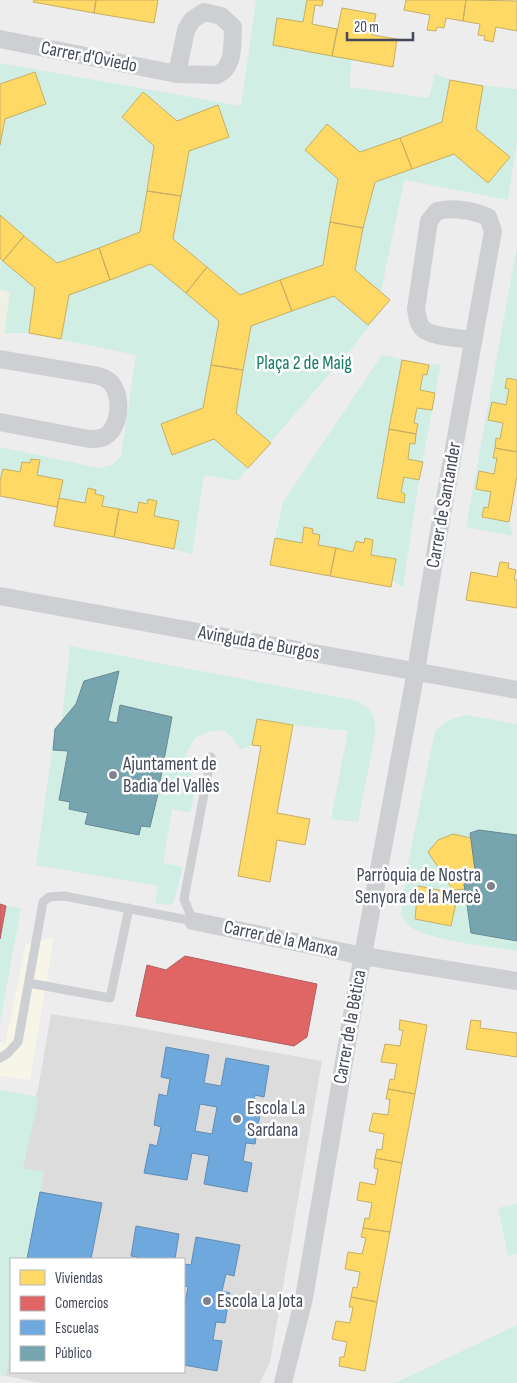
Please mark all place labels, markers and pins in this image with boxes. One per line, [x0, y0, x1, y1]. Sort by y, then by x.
place label: Ajuntament de Badia del Vallès [122, 753, 220, 798]
marker: Ajuntament de Badia del Vallès [107, 769, 119, 781]
place label: Parròquia de Nostra Senyora de la Mercè [355, 864, 481, 909]
marker: Parròquia de Nostra Senyora de la Mercè [485, 880, 497, 892]
place label: Escola La Sardana [247, 1097, 305, 1142]
marker: Escola La Sardana [231, 1113, 243, 1125]
place label: Escola La Jota [217, 1290, 303, 1313]
marker: Escola La Jota [201, 1295, 213, 1307]

